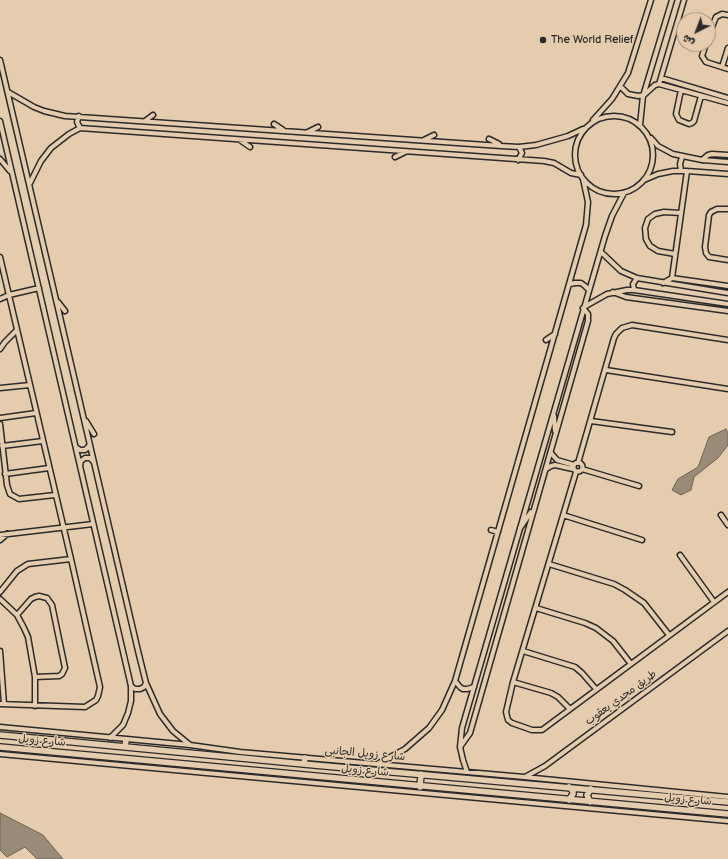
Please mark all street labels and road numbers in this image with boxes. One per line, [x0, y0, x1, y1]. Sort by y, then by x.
street label: طريق مجدي يعقوب [583, 668, 659, 728]
street label: شارع زويل [18, 732, 66, 750]
street label: شارع زويل الجانبى [324, 744, 406, 764]
street label: شارع زويل [341, 762, 389, 780]
street label: شارع زويل [664, 791, 712, 809]

